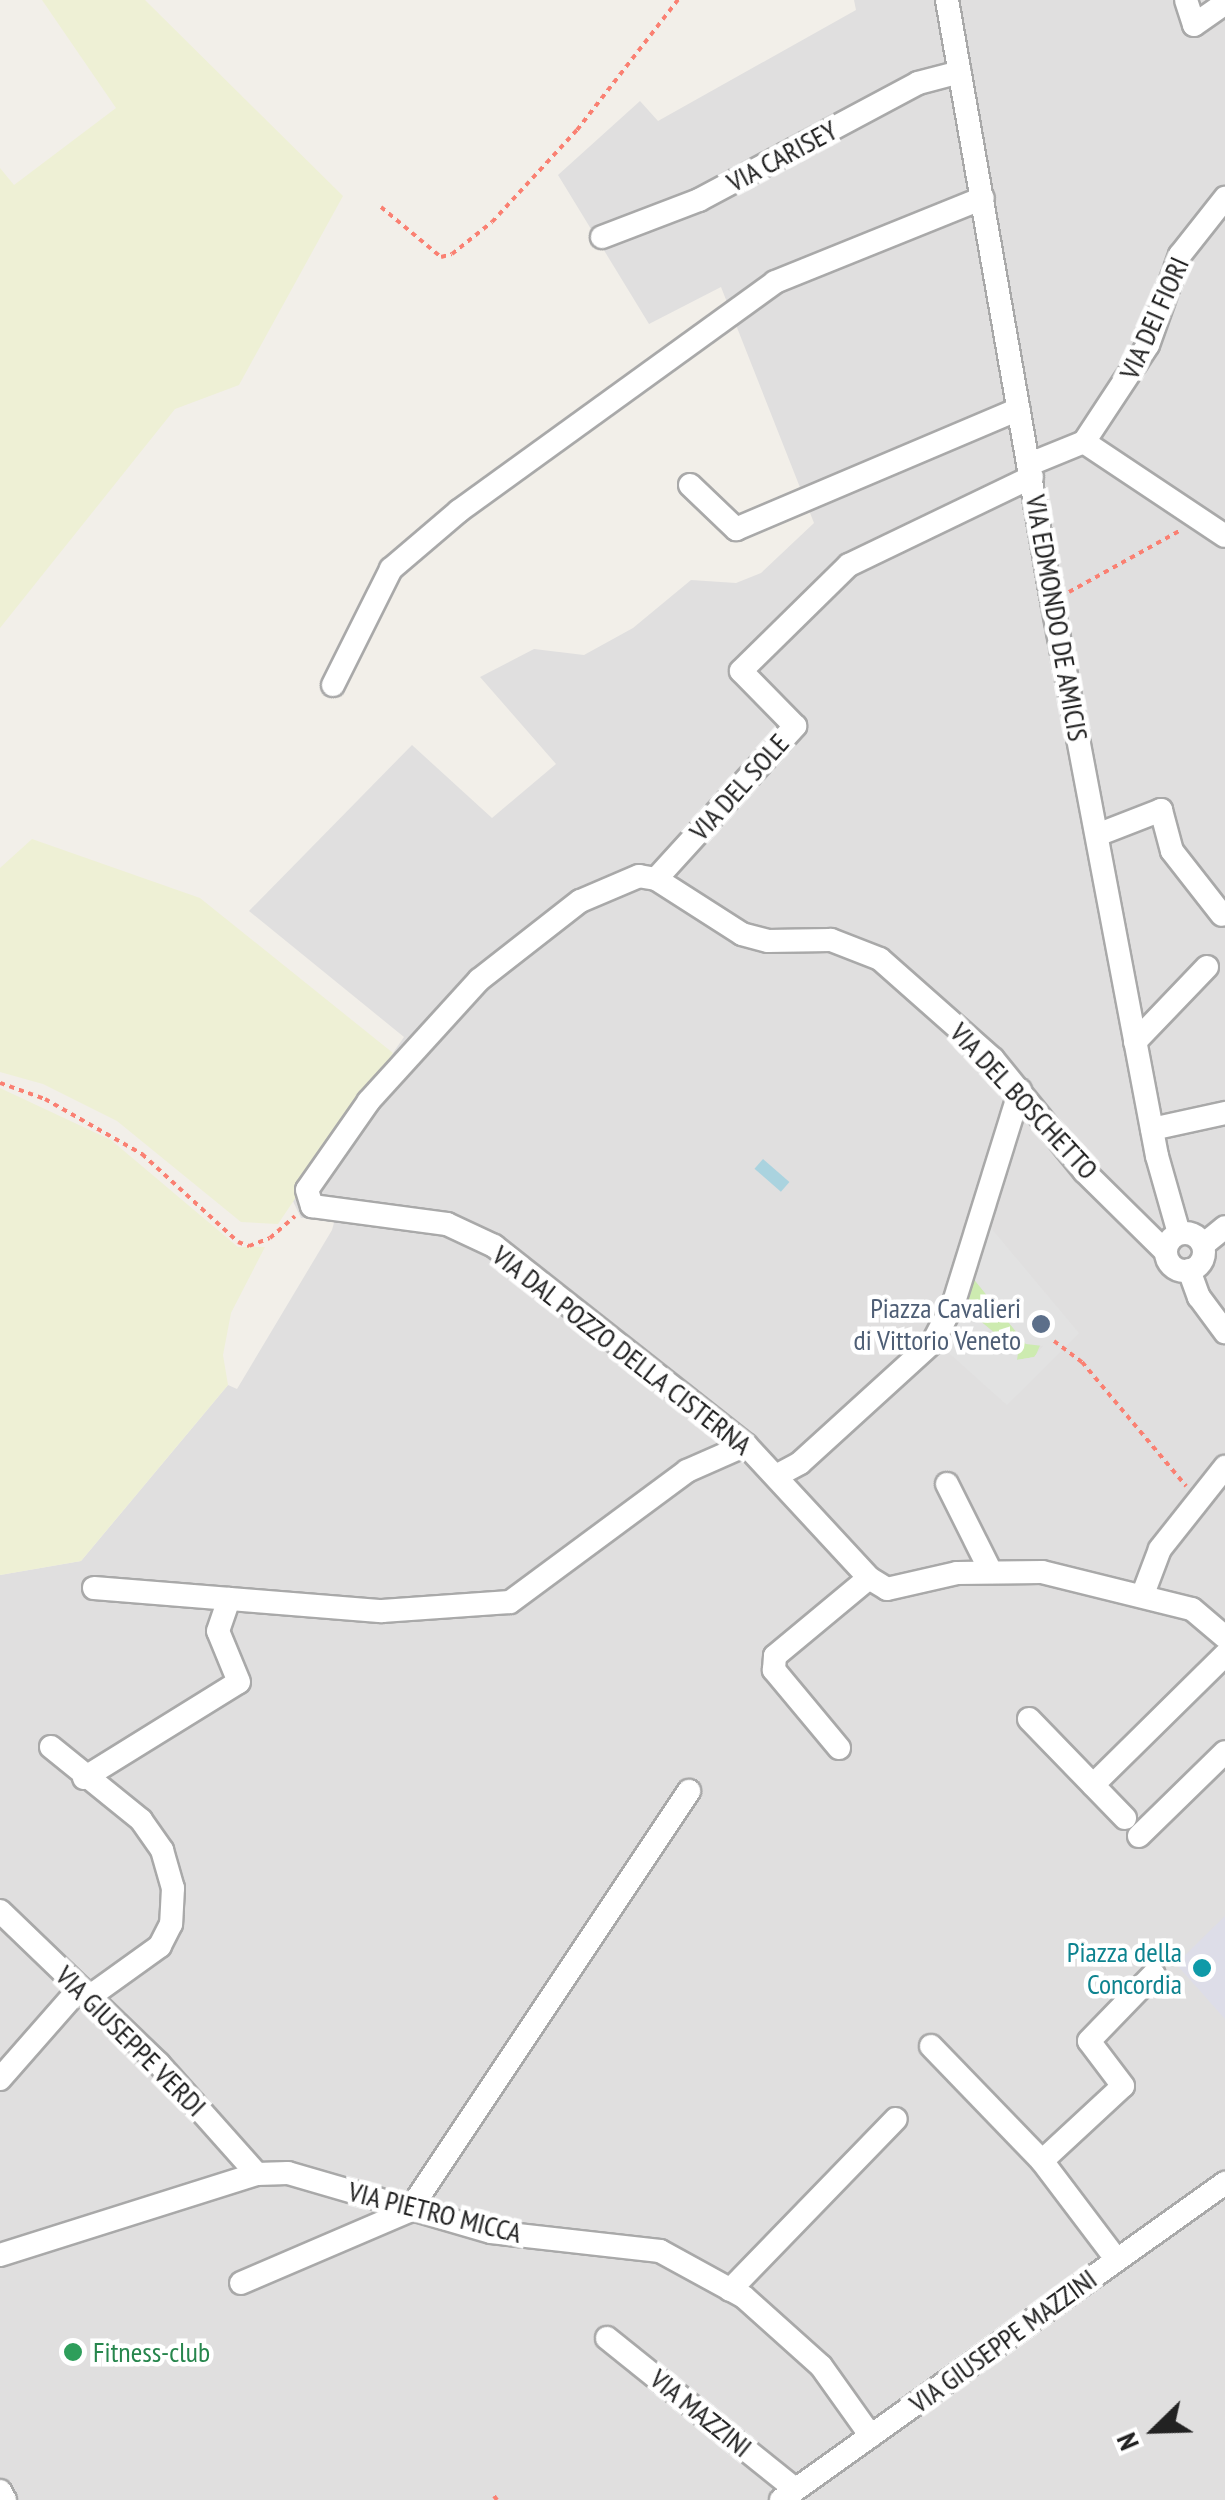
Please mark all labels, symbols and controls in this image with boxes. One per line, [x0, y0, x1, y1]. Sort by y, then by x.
street label: VIA CARISEY [721, 113, 843, 199]
street label: VIA DEI FIORI [1112, 251, 1196, 385]
street label: VIA EDMONDO DE AMICIS [1019, 491, 1095, 745]
street label: VIA DEL SOLE [682, 726, 796, 848]
street label: VIA DEL BOSCHETTO [942, 1015, 1106, 1187]
street label: VIA DAL POZZO DELLA CISTERNA [485, 1237, 759, 1463]
place label: Piazza Cavalieri di Vittorio Veneto [852, 1291, 1021, 1357]
marker: Piazza Cavalieri di Vittorio Veneto [1030, 1313, 1052, 1335]
place label: Piazza della Concordia [1067, 1935, 1182, 2001]
marker: Piazza della Concordia [1191, 1957, 1213, 1979]
street label: VIA GIUSEPPE VERDI [48, 1958, 214, 2124]
street label: VIA PIETRO MICCA [344, 2174, 526, 2250]
street label: VIA GIUSEPPE MAZZINI [903, 2262, 1103, 2420]
place label: Fitness-club [93, 2335, 210, 2369]
marker: Fitness-club [62, 2341, 84, 2363]
street label: VIA MAZZINI [643, 2362, 759, 2464]
north arrow [1105, 2380, 1205, 2480]
text: N [1107, 2428, 1147, 2456]

